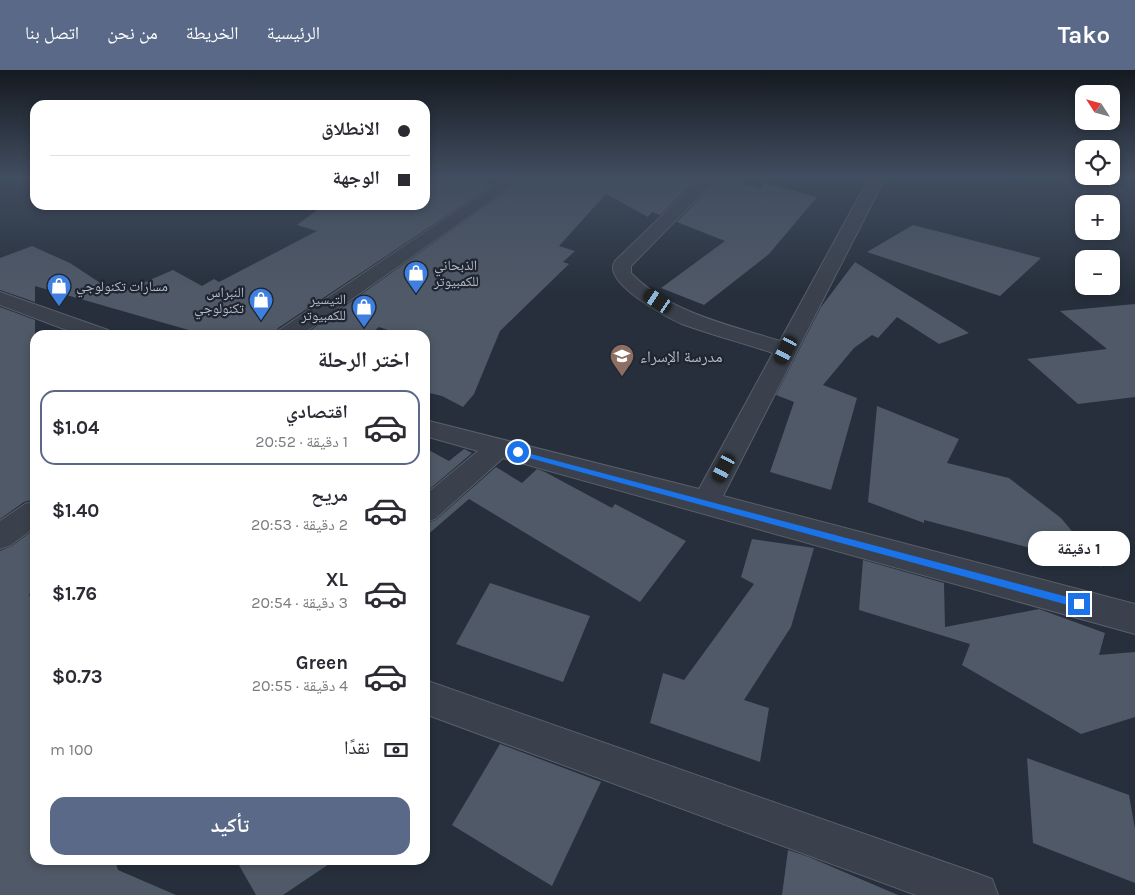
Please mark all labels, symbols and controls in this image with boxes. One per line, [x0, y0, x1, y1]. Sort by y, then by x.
text: Tako [1058, 21, 1110, 49]
text: اتصل بنا [25, 22, 79, 44]
text: من نحن [107, 22, 158, 44]
text: الخريطة [186, 22, 239, 44]
text: الرئيسية [267, 22, 320, 44]
north arrow [1075, 85, 1120, 130]
map controls [1075, 85, 1120, 295]
text: الانطلاق [321, 118, 380, 140]
button: locate [1075, 140, 1120, 185]
text: الوجهة [332, 167, 380, 189]
button: + [1075, 195, 1120, 240]
button: − [1075, 250, 1120, 295]
place label: الذبحاني للكمبيوتر [433, 257, 479, 290]
shop icon: الذبحاني للكمبيوتر [403, 260, 429, 294]
shop icon: مسارات تكنولوجي [46, 273, 72, 307]
place label: مسارات تكنولوجي [76, 278, 168, 298]
place label: النبراس تكنولوجي [194, 284, 244, 320]
car [641, 286, 674, 316]
shop icon: النبراس تكنولوجي [248, 287, 274, 321]
place label: التيسير للكمبيوتر [300, 291, 346, 324]
shop icon: التيسير للكمبيوتر [351, 294, 377, 328]
car [772, 333, 799, 367]
school or university icon: مدرسة الإسراء [609, 343, 635, 377]
text: اختر الرحلة [318, 347, 410, 373]
place label: مدرسة الإسراء [640, 347, 723, 366]
text: اقتصادي [286, 401, 348, 423]
icon: car [363, 405, 408, 450]
text: $1.04 [52, 417, 99, 439]
text: 1 دقيقة · 20:52 [255, 432, 348, 451]
route start [507, 441, 529, 463]
car [710, 451, 737, 485]
text: مريح [311, 484, 348, 506]
icon: car [363, 488, 408, 533]
text: $1.40 [52, 500, 99, 522]
text: 2 دقيقة · 20:53 [251, 515, 348, 534]
callout: 1 دقيقة [1028, 532, 1130, 566]
text: 1 دقيقة [1057, 539, 1101, 558]
text: XL [326, 569, 348, 591]
icon: car [363, 571, 408, 616]
text: $1.76 [52, 583, 97, 605]
text: 3 دقيقة · 20:54 [251, 593, 348, 612]
route end [1068, 593, 1090, 615]
text: Green [296, 652, 348, 674]
icon: car [363, 654, 408, 699]
text: $0.73 [52, 666, 102, 688]
text: 4 دقيقة · 20:55 [252, 676, 348, 695]
icon: cash [382, 736, 410, 764]
text: نقدًا [344, 737, 370, 759]
text: 100 m [50, 740, 93, 759]
button: تأكيد [50, 797, 410, 855]

